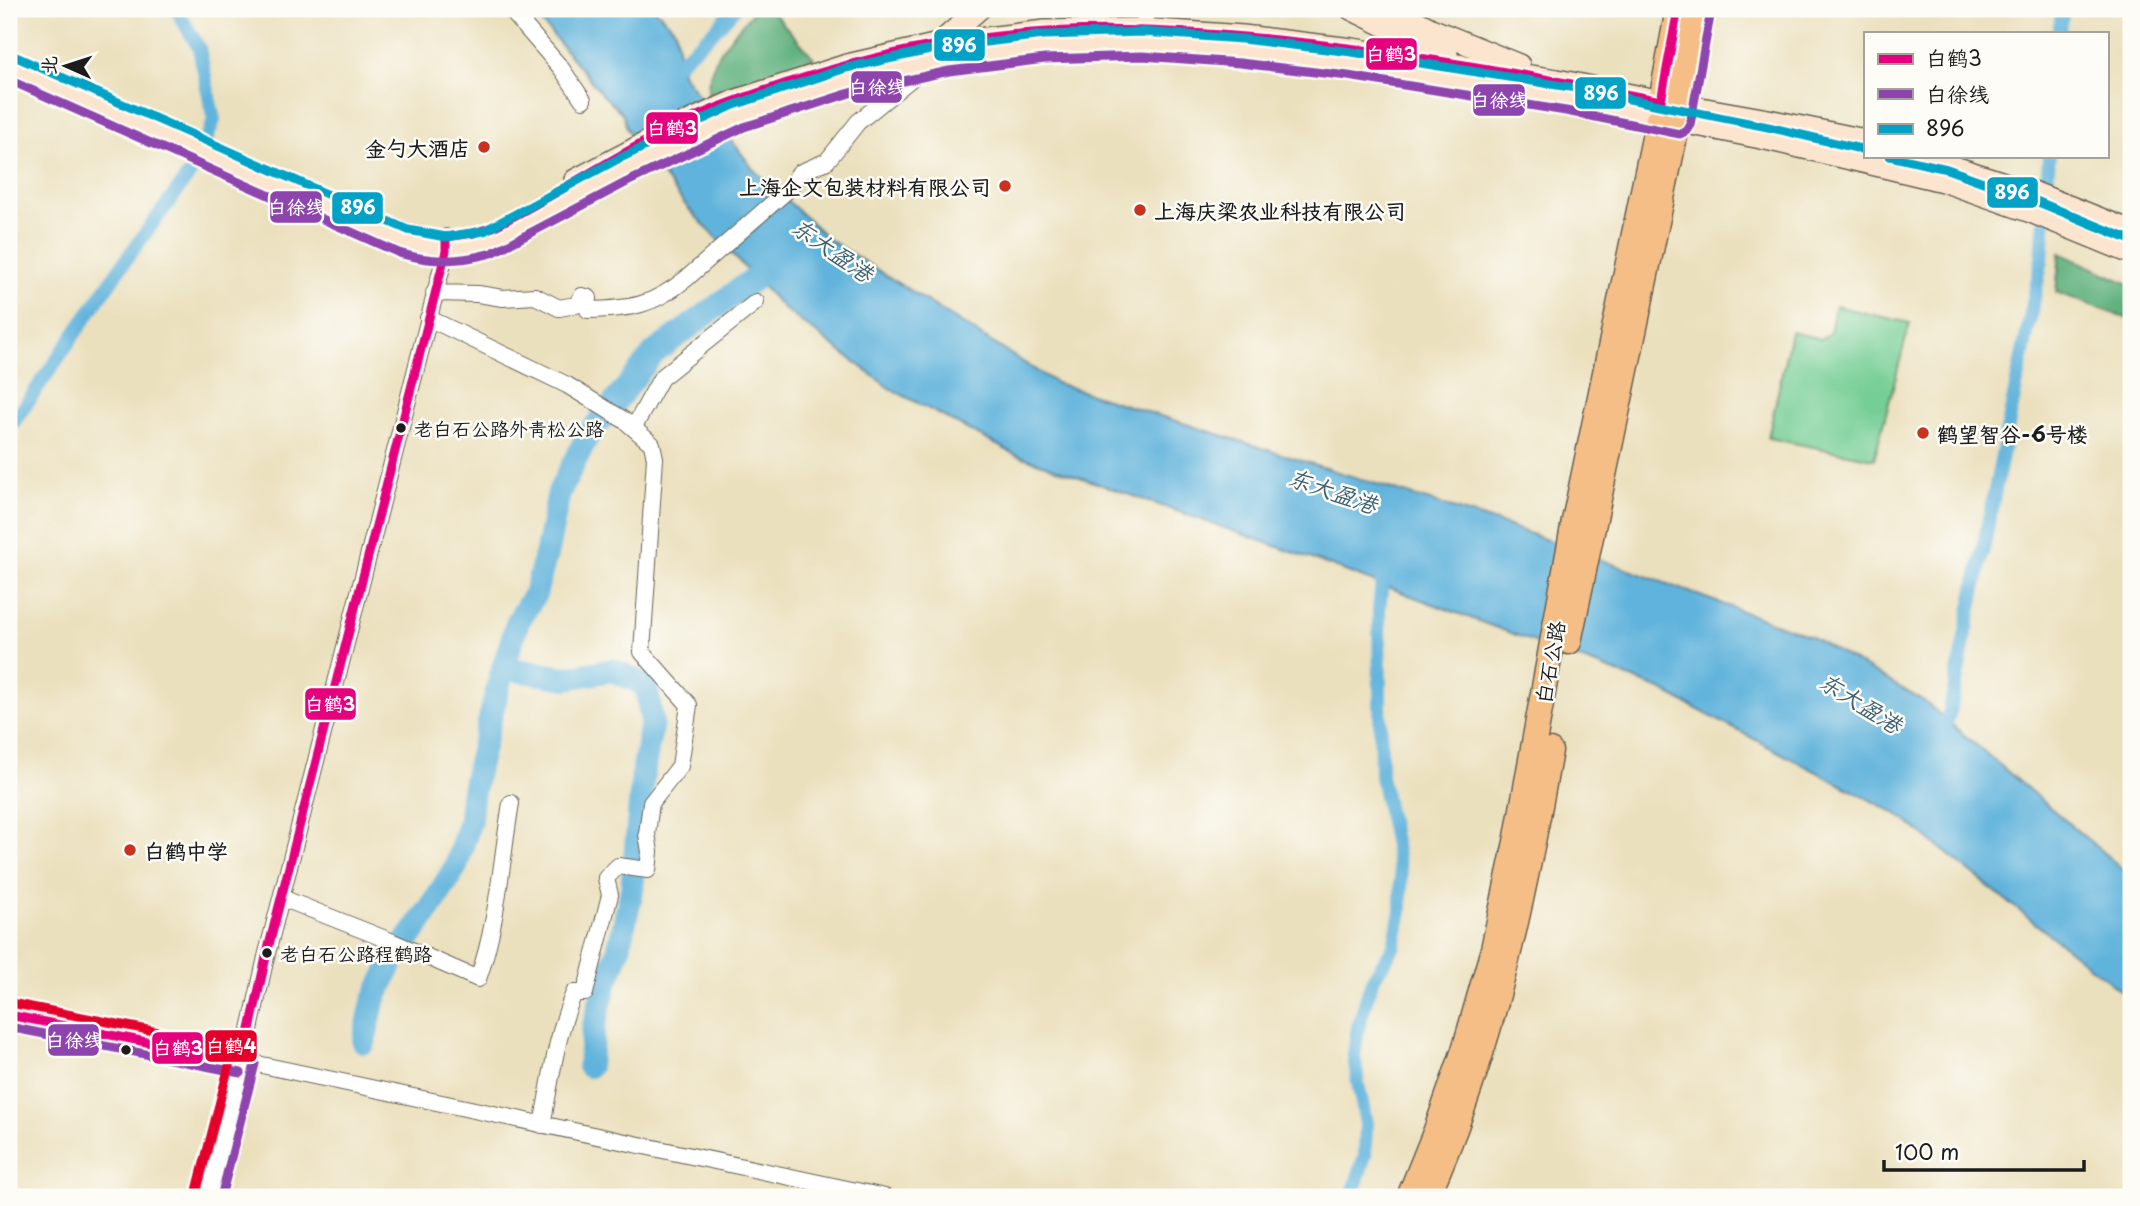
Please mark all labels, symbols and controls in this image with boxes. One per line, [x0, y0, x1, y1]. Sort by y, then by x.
line badge: 896 [933, 28, 986, 62]
text: 896 [941, 30, 977, 58]
north arrow [32, 32, 102, 102]
legend [1864, 32, 2108, 158]
line badge: 白鹤3 [1365, 37, 1418, 71]
text: 白鹤3 [1366, 39, 1416, 67]
text: 白鹤3 [1926, 41, 1982, 73]
text: 北 [34, 55, 63, 75]
line badge: 白徐线 [850, 70, 903, 104]
text: 白徐线 [848, 72, 906, 100]
line badge: 896 [1574, 76, 1627, 110]
text: 白徐线 [1926, 77, 1989, 109]
text: 896 [1583, 78, 1619, 106]
line badge: 白徐线 [1472, 83, 1526, 117]
text: 白徐线 [1470, 85, 1528, 113]
line badge: 白鹤3 [645, 111, 699, 145]
text: 896 [1926, 111, 1965, 143]
text: 白鹤3 [647, 113, 697, 141]
place label: 金勺大酒店 [365, 131, 470, 163]
marker: 金勺大酒店 [476, 139, 492, 155]
place label: 上海企文包装材料有限公司 [739, 170, 991, 202]
line badge: 896 [1986, 176, 2039, 209]
text: 896 [1994, 177, 2030, 205]
marker: 上海企文包装材料有限公司 [997, 178, 1013, 194]
line badge: 白徐线 [269, 190, 323, 224]
line badge: 896 [331, 191, 384, 225]
text: 白徐线 [267, 192, 325, 220]
text: 896 [340, 192, 376, 220]
place label: 上海庆梁农业科技有限公司 [1154, 194, 1406, 226]
marker: 上海庆梁农业科技有限公司 [1132, 202, 1148, 218]
water label: 东大盈港 [785, 208, 882, 291]
place label: 老白石公路外青松公路 [414, 414, 604, 442]
place label: 鹤望智谷-6号楼 [1937, 417, 2088, 449]
marker: 老白石公路外青松公路 [394, 421, 408, 435]
marker: 鹤望智谷-6号楼 [1915, 425, 1931, 441]
water label: 东大盈港 [1284, 458, 1384, 522]
street label: 白石公路 [1526, 618, 1572, 706]
water label: 东大盈港 [1813, 663, 1911, 742]
line badge: 白鹤3 [304, 687, 357, 721]
text: 白鹤3 [305, 689, 355, 717]
place label: 白鹤中学 [144, 834, 228, 866]
marker: 白鹤中学 [122, 842, 138, 858]
place label: 老白石公路程鹤路 [280, 939, 432, 967]
marker: 老白石公路程鹤路 [260, 946, 274, 960]
line badge: 白徐线 [47, 1023, 100, 1057]
text: 白徐线 [45, 1025, 103, 1053]
line badge: 白鹤4 [204, 1029, 258, 1063]
line badge: 白鹤3 [151, 1031, 204, 1065]
text: 白鹤4 [206, 1031, 257, 1059]
text: 白鹤3 [153, 1033, 203, 1061]
unlabelled marker [119, 1043, 133, 1057]
scale bar [1884, 1129, 2084, 1173]
text: 100 m [1895, 1135, 1959, 1167]

